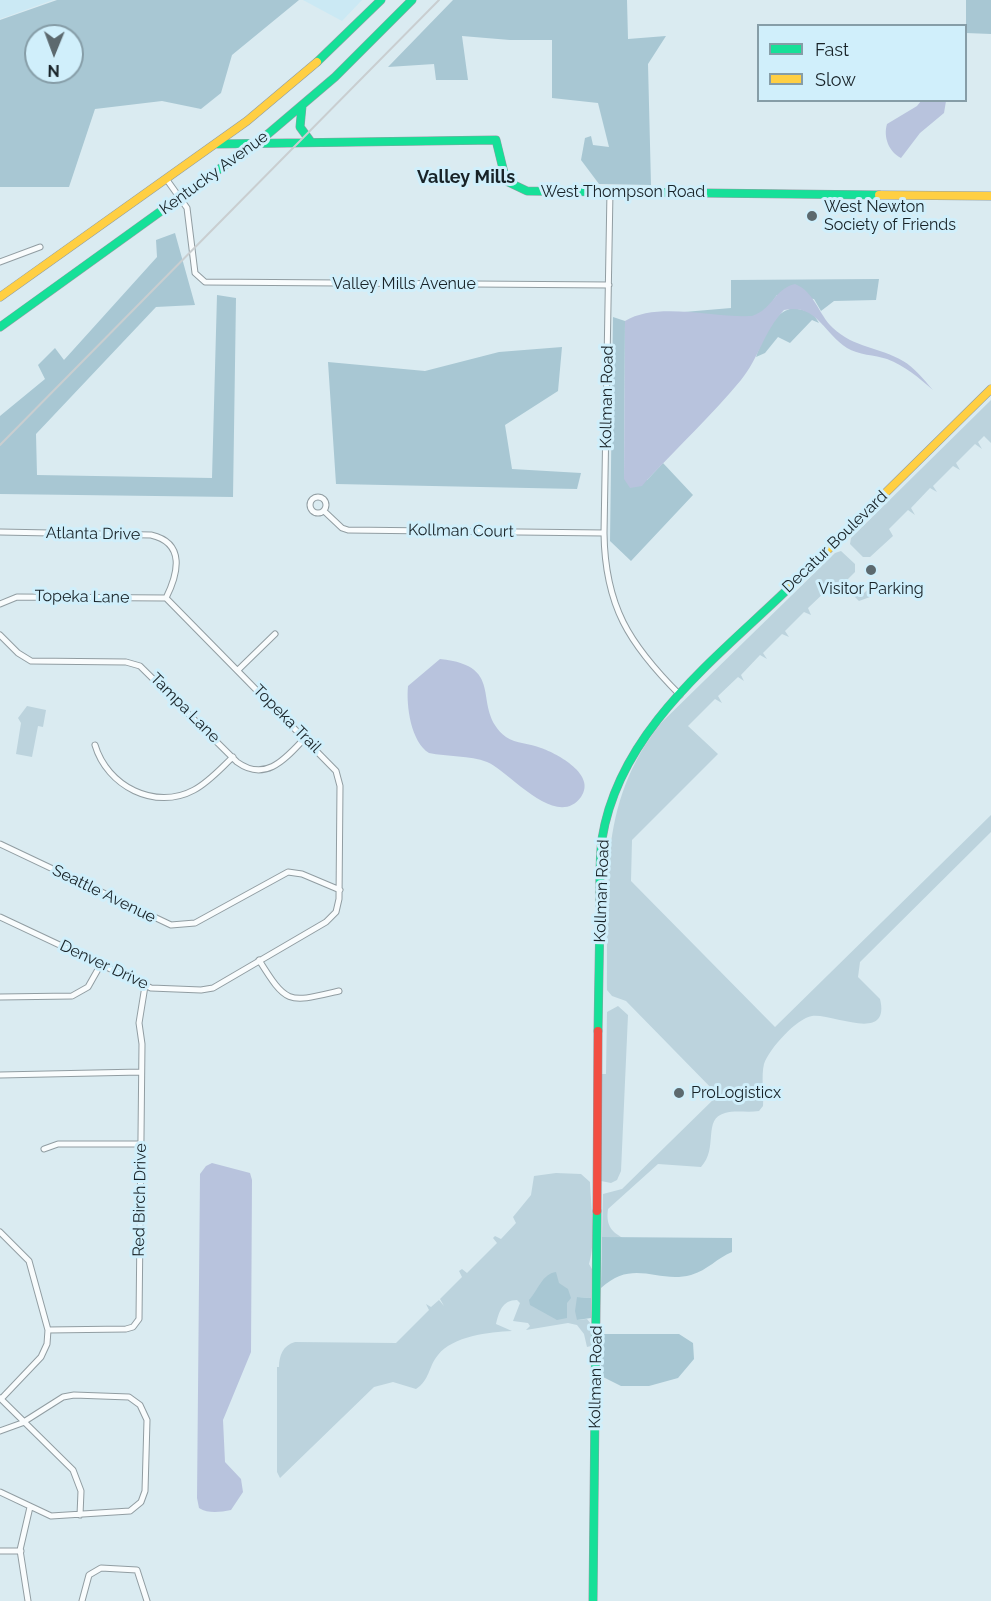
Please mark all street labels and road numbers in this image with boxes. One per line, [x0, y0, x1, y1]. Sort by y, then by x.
street label: Kentucky Avenue [156, 127, 272, 219]
street label: West Thompson Road [541, 182, 705, 202]
street label: Valley Mills Avenue [332, 274, 476, 294]
street label: Kollman Road [597, 345, 617, 449]
street label: Decatur Boulevard [779, 487, 891, 597]
street label: Kollman Court [408, 520, 514, 542]
street label: Atlanta Drive [46, 524, 140, 544]
street label: Topeka Lane [34, 587, 130, 607]
street label: Tampa Lane [146, 669, 224, 747]
street label: Topeka Trail [249, 681, 325, 757]
street label: Kollman Road [591, 839, 613, 943]
street label: Seattle Avenue [49, 861, 159, 927]
street label: Denver Drive [57, 936, 151, 994]
street label: Red Birch Drive [129, 1143, 151, 1257]
street label: Kollman Road [586, 1325, 606, 1429]

